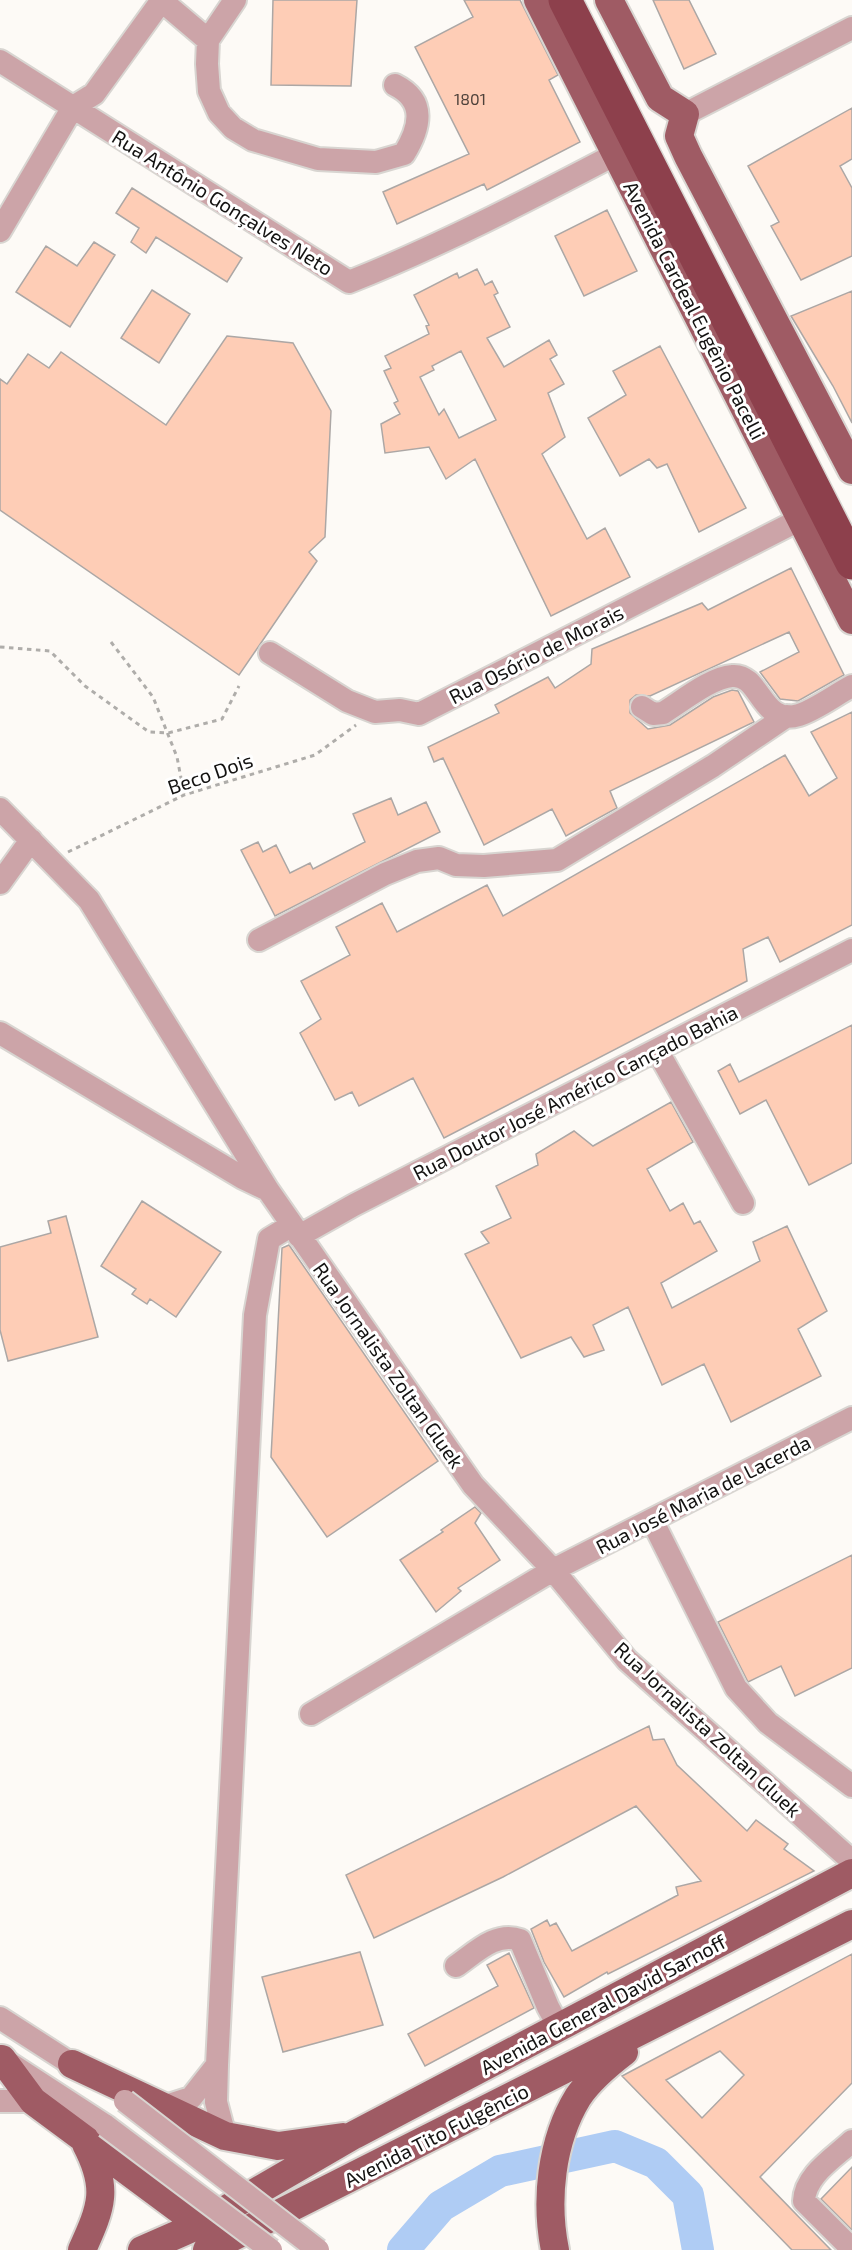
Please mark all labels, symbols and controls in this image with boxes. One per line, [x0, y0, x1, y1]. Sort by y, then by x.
house number: 1801 [454, 89, 486, 108]
street label: Rua Antônio Gonçalves Neto [108, 124, 338, 281]
street label: Avenida Cardeal Eugênio Pacelli [619, 177, 771, 443]
street label: Rua Osório de Morais [445, 600, 627, 708]
street label: Beco Dois [164, 747, 256, 799]
street label: Rua Doutor José Américo Cançado Bahia [409, 999, 742, 1186]
street label: Rua Jornalista Zoltan Gluek [309, 1257, 469, 1473]
street label: Rua José Maria de Lacerda [592, 1429, 814, 1559]
street label: Rua Jornalista Zoltan Gluek [610, 1636, 806, 1822]
street label: Avenida General David Sarnoff [476, 1929, 730, 2079]
street label: Avenida Tito Fulgêncio [340, 2078, 532, 2192]

